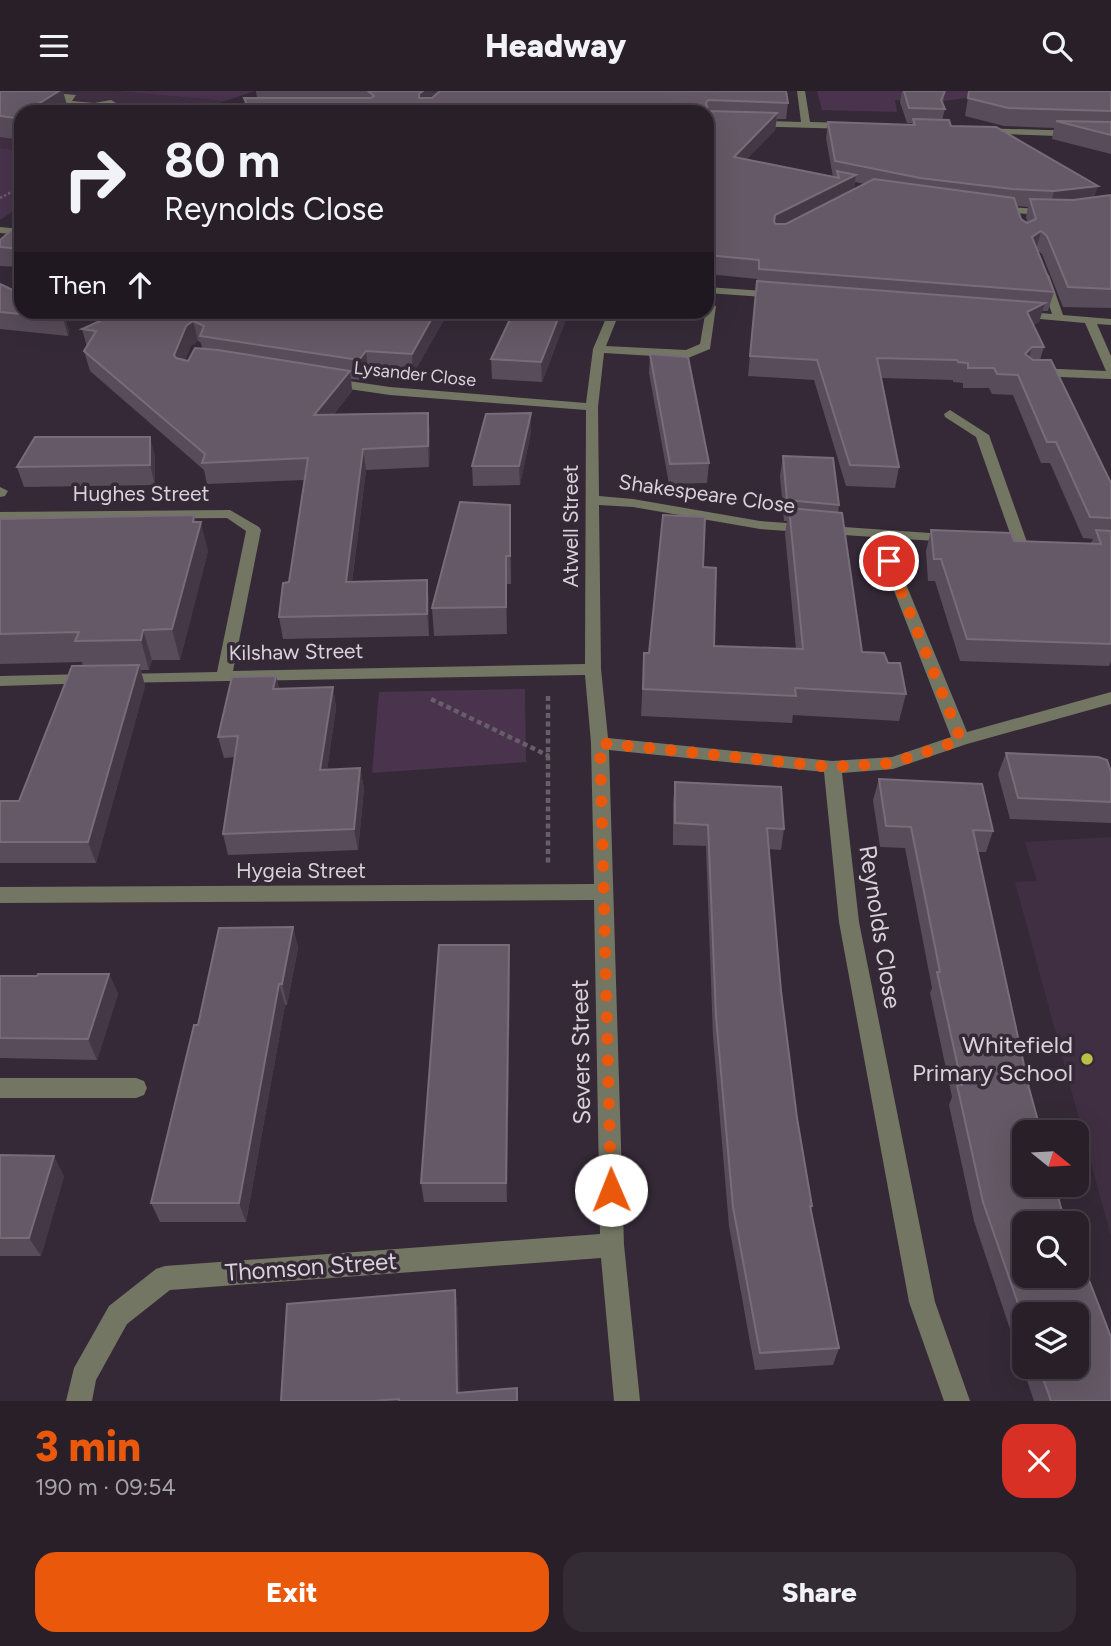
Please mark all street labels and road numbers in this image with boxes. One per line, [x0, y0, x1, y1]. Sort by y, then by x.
street label: Lysander Close [353, 357, 477, 391]
street label: Atwell Street [558, 464, 583, 588]
street label: Shakespeare Close [617, 469, 797, 518]
street label: Hughes Street [73, 481, 209, 506]
street label: Kilshaw Street [228, 638, 364, 665]
street label: Reynolds Close [853, 843, 908, 1011]
street label: Hygeia Street [236, 858, 366, 883]
street label: Severs Street [565, 979, 596, 1125]
street label: Thomson Street [224, 1246, 398, 1287]

